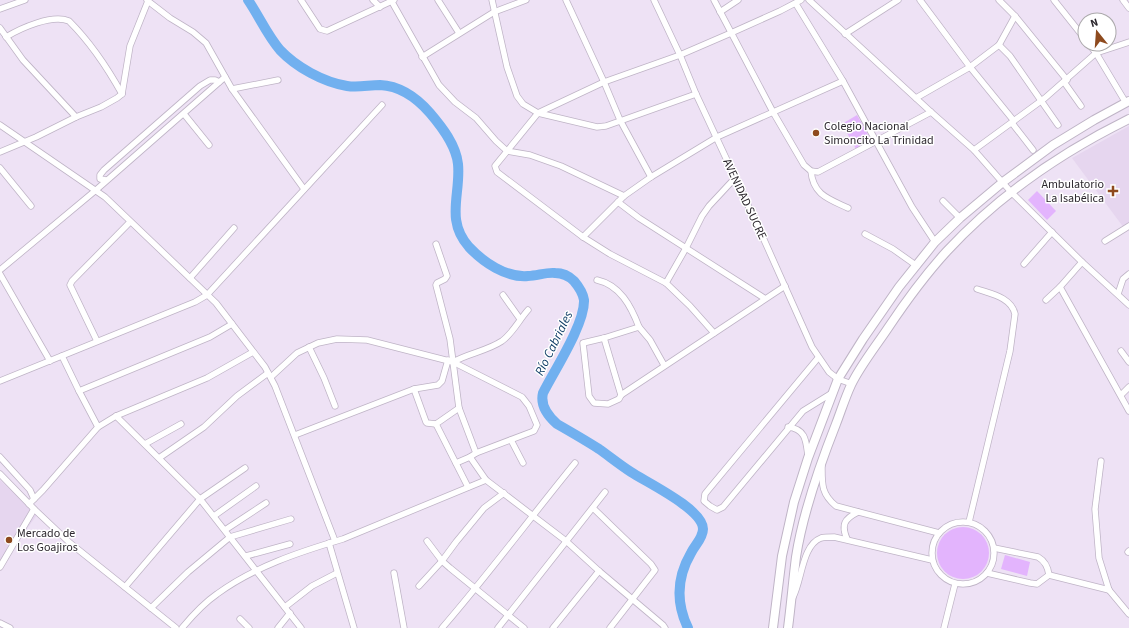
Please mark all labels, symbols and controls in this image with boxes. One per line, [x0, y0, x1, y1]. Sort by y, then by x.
north arrow [1077, 12, 1117, 52]
text: N [1089, 15, 1100, 31]
place label: Colegio Nacional Simoncito La Trinidad [824, 118, 934, 149]
marker: Colegio Nacional Simoncito La Trinidad [811, 128, 821, 138]
street label: AVENIDAD SUCRE [718, 156, 771, 242]
place label: Ambulatorio La Isabélica [1041, 176, 1104, 207]
marker: Ambulatorio La Isabélica [1107, 185, 1119, 197]
water label: Río Cabriales [530, 308, 577, 379]
place label: Mercado de Los Goajiros [17, 525, 78, 556]
marker: Mercado de Los Goajiros [4, 535, 14, 545]

